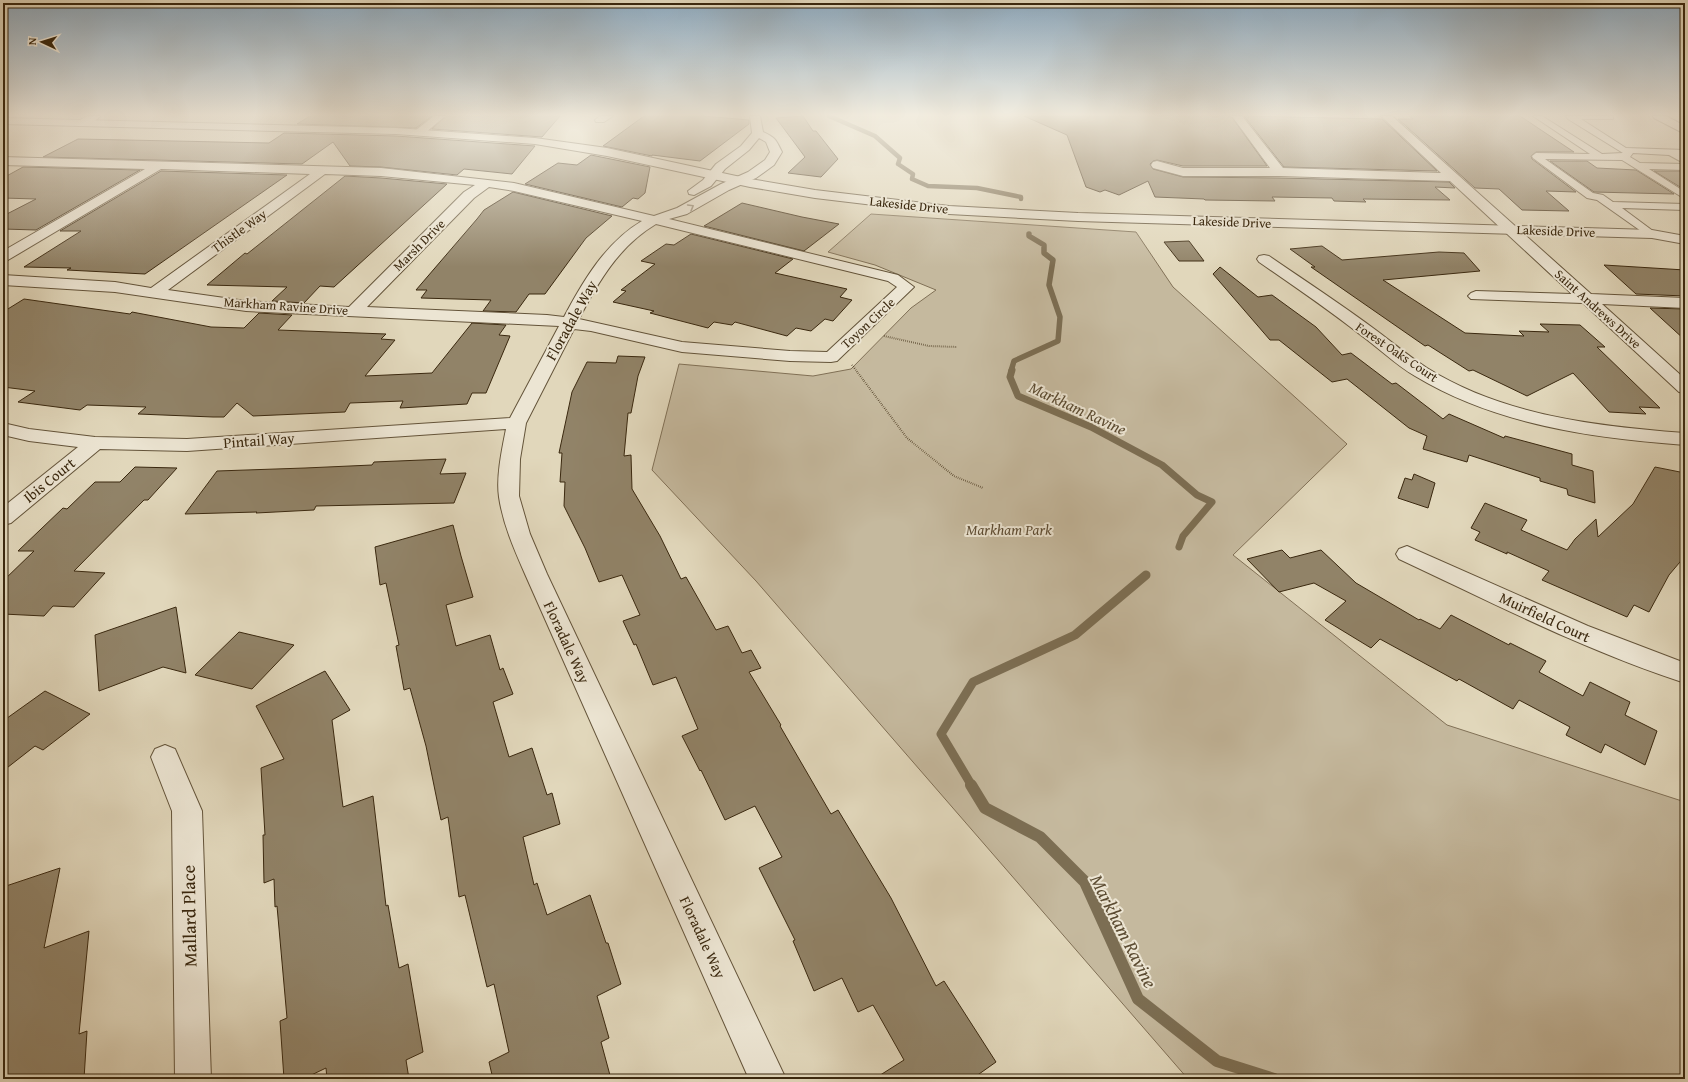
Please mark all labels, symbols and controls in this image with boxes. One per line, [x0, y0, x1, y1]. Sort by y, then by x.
north arrow [22, 22, 62, 62]
text: N [24, 36, 40, 46]
street label: Lakeside Drive [869, 191, 949, 219]
street label: Thistle Way [208, 204, 271, 257]
one-way arrow [686, 204, 694, 211]
street label: Lakeside Drive [1192, 211, 1272, 233]
street label: Marsh Drive [389, 215, 449, 275]
street label: Lakeside Drive [1516, 220, 1596, 242]
street label: Saint Andrews Drive [1551, 265, 1645, 353]
street label: Floradale Way [540, 276, 602, 364]
street label: Markham Ravine Drive [223, 292, 349, 320]
street label: Toyon Circle [837, 293, 899, 353]
street label: Forest Oaks Court [1352, 317, 1442, 387]
water label: Markham Ravine [1025, 375, 1131, 441]
street label: Pintail Way [223, 427, 296, 453]
street label: Ibis Court [19, 452, 80, 507]
park label: Markham Park [966, 519, 1052, 540]
street label: Muirfield Court [1496, 587, 1594, 647]
street label: Floradale Way [539, 597, 595, 687]
street label: Mallard Place [175, 865, 203, 967]
water label: Markham Ravine [1083, 869, 1165, 993]
street label: Floradale Way [675, 892, 731, 982]

